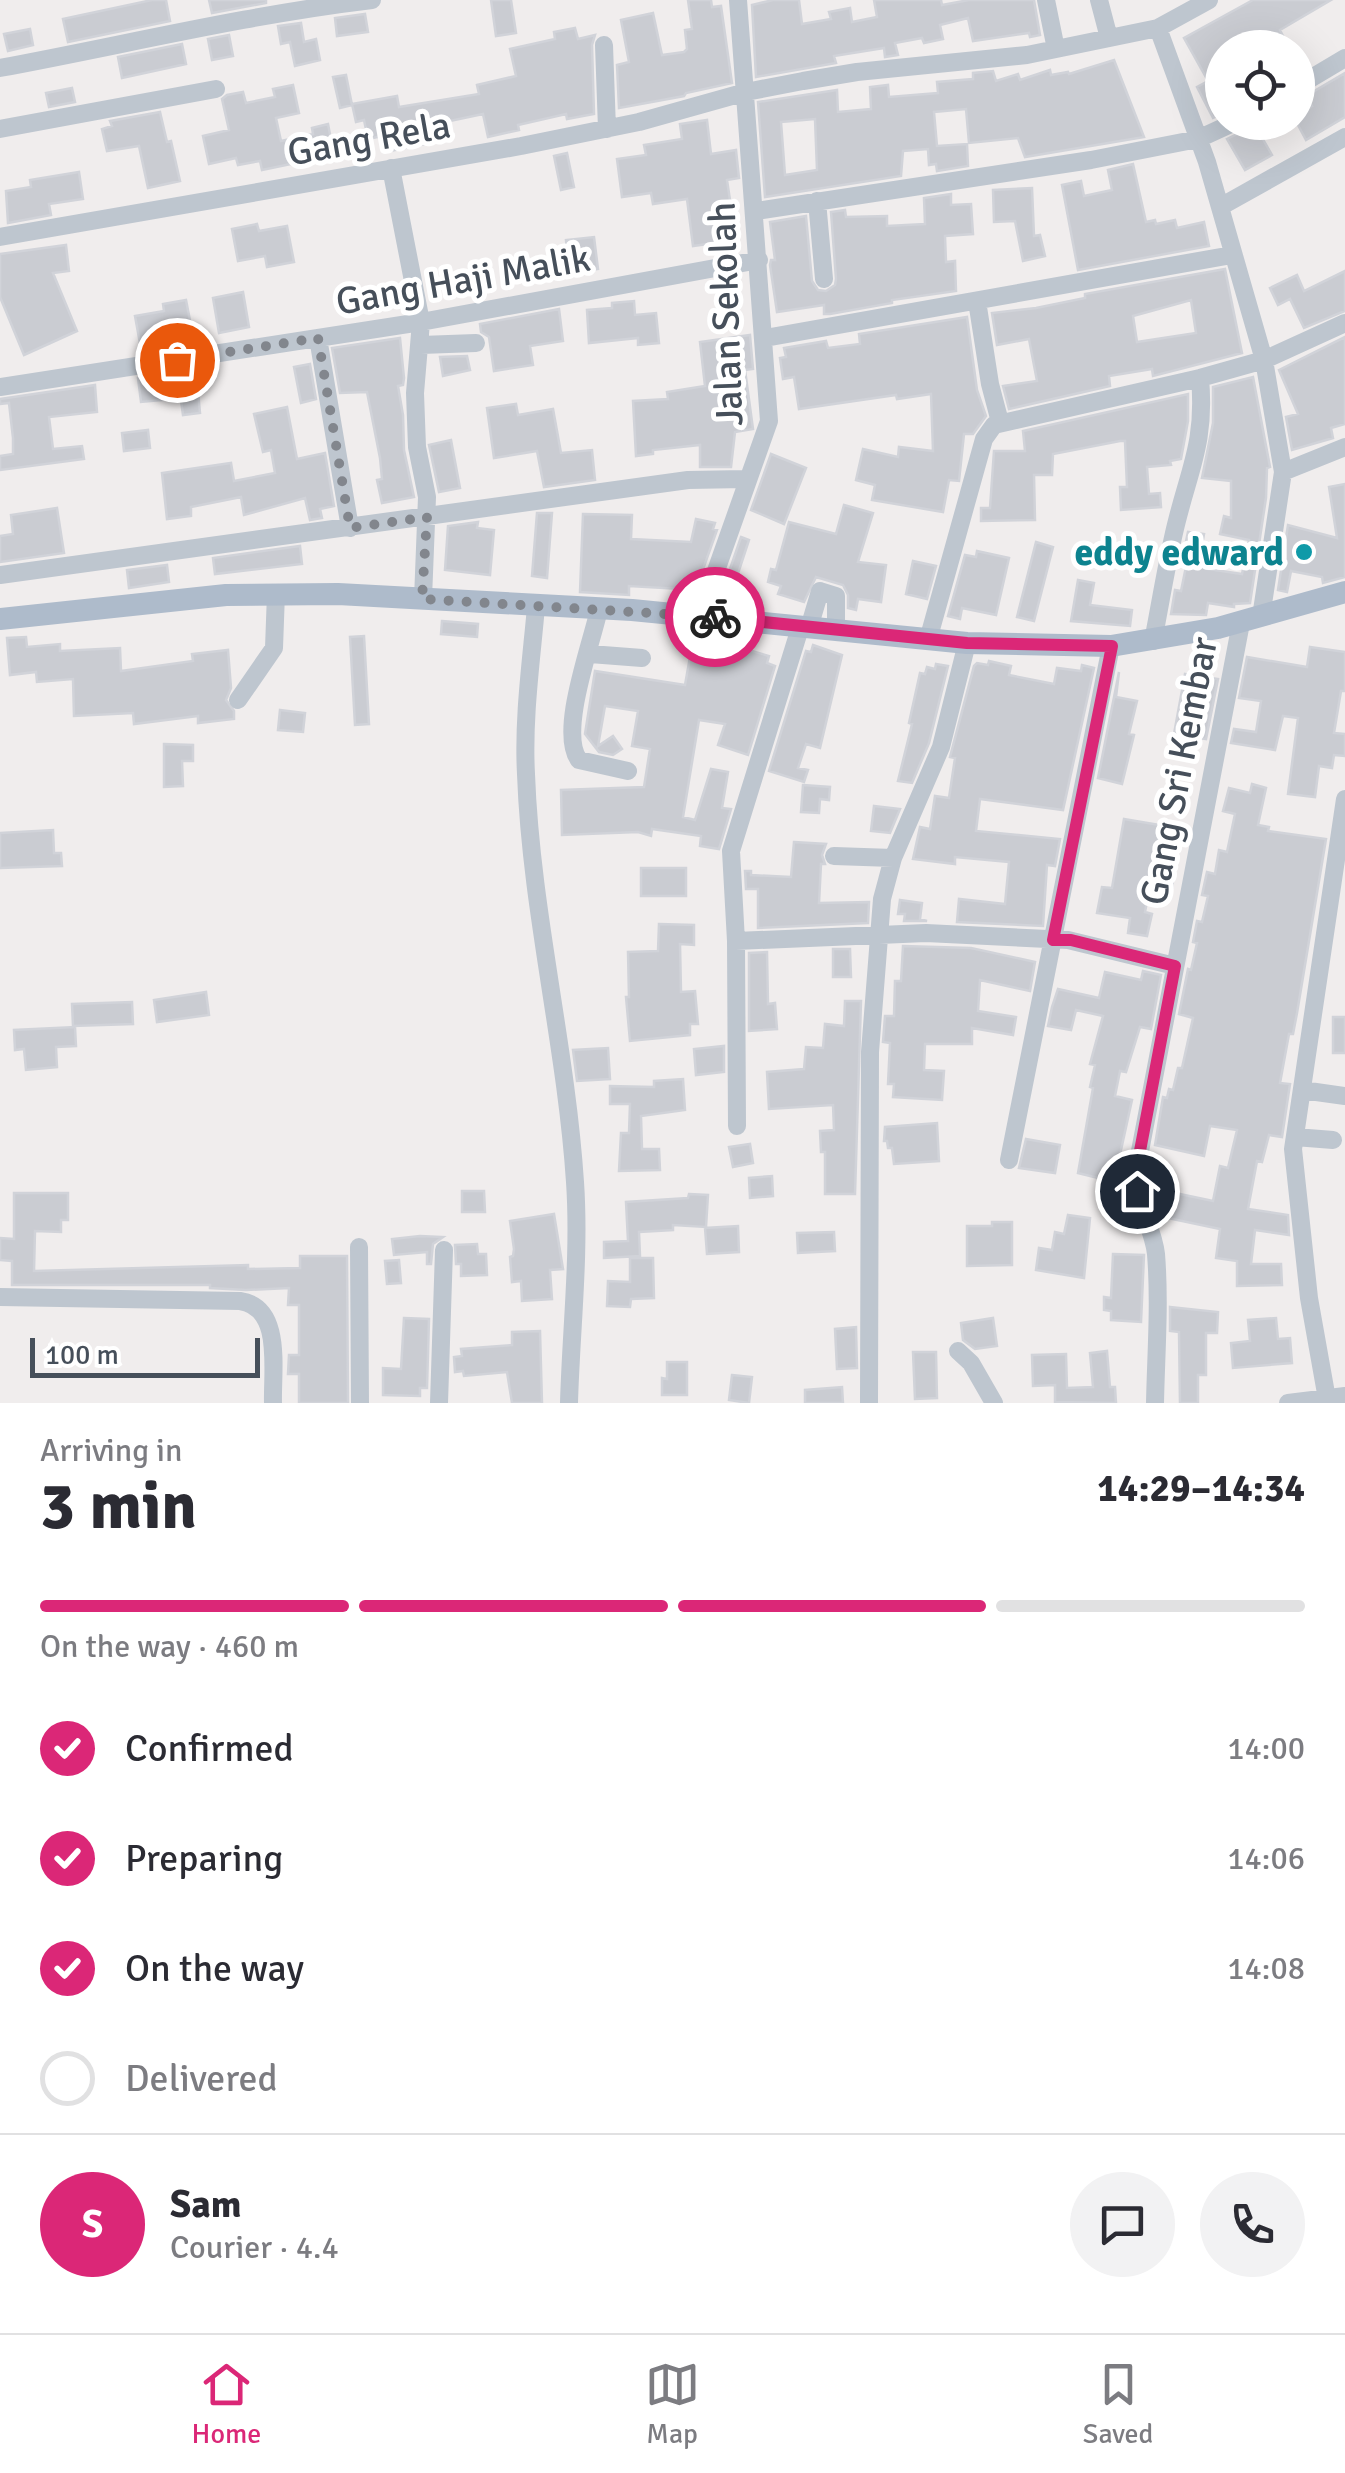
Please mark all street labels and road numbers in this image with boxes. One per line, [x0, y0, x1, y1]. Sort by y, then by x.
street label: Gang Rela [284, 102, 454, 176]
street label: Jalan Sekolah [699, 201, 753, 427]
street label: Gang Haji Malik [332, 235, 594, 325]
street label: Gang Sri Kembar [1130, 633, 1228, 909]

